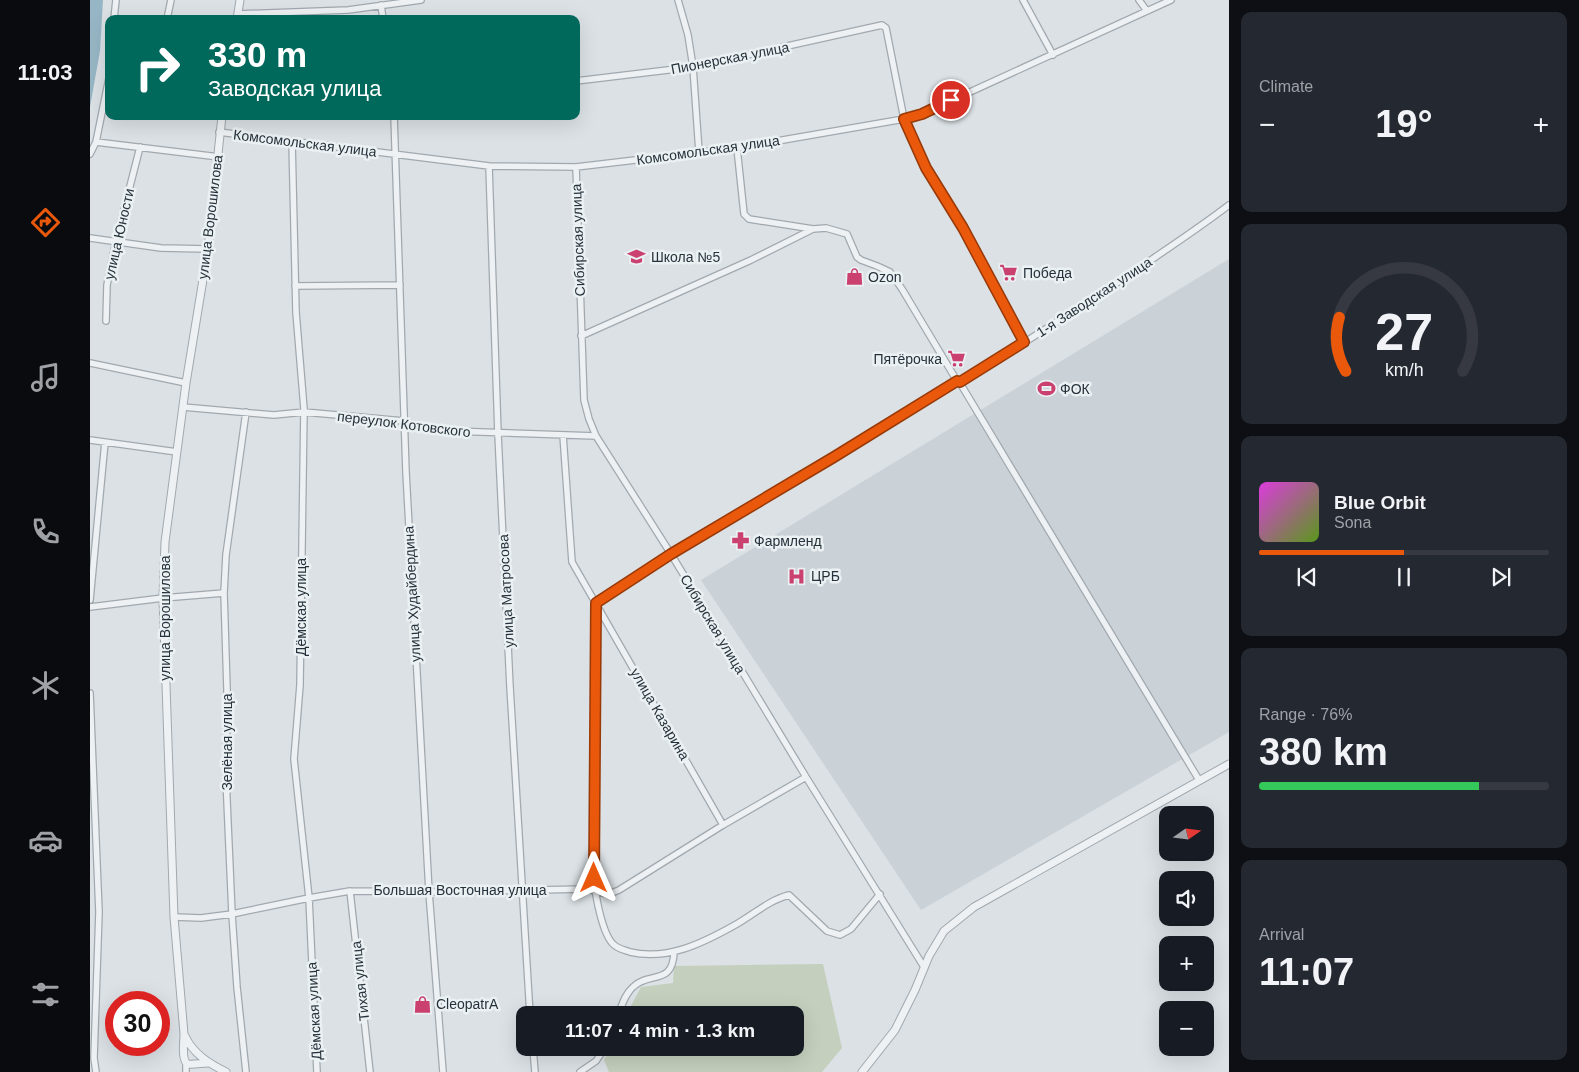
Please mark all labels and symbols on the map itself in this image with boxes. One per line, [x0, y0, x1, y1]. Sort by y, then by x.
street label: Пионерская улица [669, 39, 791, 77]
pin [930, 79, 972, 121]
street label: Комсомольская улица [232, 126, 378, 160]
street label: Комсомольская улица [635, 132, 781, 168]
street label: улица Ворошилова [194, 154, 226, 280]
street label: Сибирская улица [568, 183, 588, 297]
street label: улица Юности [101, 187, 137, 281]
school or university icon: Школа №5 [627, 247, 647, 267]
place label: Школа №5 [651, 249, 720, 265]
street label: 1-я Заводская улица [1033, 254, 1155, 340]
supermarket icon: Победа [999, 263, 1019, 283]
place label: Победа [1023, 265, 1072, 281]
shop icon: Ozon [844, 267, 864, 287]
place label: Ozon [868, 269, 901, 285]
supermarket icon: Пятёрочка [946, 349, 966, 369]
place label: Пятёрочка [873, 351, 942, 367]
sports icon: ФОК [1036, 379, 1056, 399]
place label: ФОК [1060, 381, 1091, 397]
street label: переулок Котовского [336, 408, 472, 440]
street label: улица Худайбердина [400, 525, 424, 662]
pharmacy icon: Фармленд [730, 531, 750, 551]
place label: Фармленд [754, 533, 822, 549]
street label: улица Матросова [495, 534, 517, 648]
street label: улица Ворошилова [157, 555, 173, 681]
street label: Дёмская улица [293, 558, 309, 656]
hospital icon: ЦРБ [787, 566, 807, 586]
place label: ЦРБ [811, 568, 840, 584]
street label: Сибирская улица [677, 572, 749, 677]
street label: улица Казарина [627, 665, 693, 763]
street label: Зелёная улица [219, 693, 235, 791]
north arrow [1159, 806, 1214, 861]
position arrow [567, 851, 619, 903]
street label: Большая Восточная улица [373, 882, 547, 898]
street label: Тихая улица [348, 940, 372, 1022]
street label: Дёмская улица [303, 961, 325, 1060]
speed limit sign: 30 [105, 991, 170, 1056]
shop icon: CleopatrA [412, 994, 432, 1014]
place label: CleopatrA [436, 996, 499, 1012]

